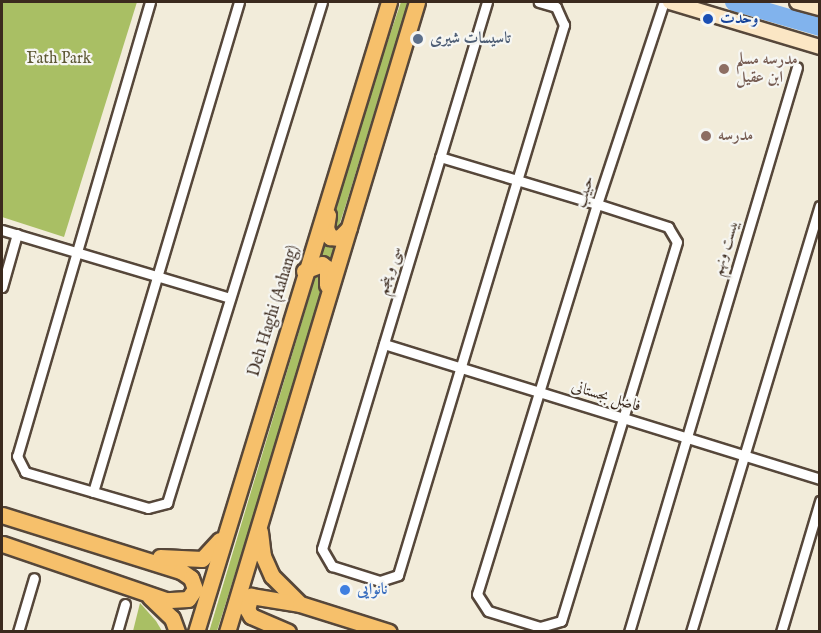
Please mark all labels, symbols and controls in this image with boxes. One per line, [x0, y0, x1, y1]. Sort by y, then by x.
place label: وحدت [720, 9, 758, 29]
marker: وحدت [701, 12, 715, 26]
place label: تاسیسات شیری [430, 29, 511, 49]
marker: تاسیسات شیری [411, 32, 425, 46]
park label: Fath Park [27, 49, 91, 69]
place label: مدرسه مسلم ابن عقیل [736, 50, 798, 88]
marker: مدرسه مسلم ابن عقیل [717, 62, 731, 76]
place label: مدرسه [718, 126, 753, 146]
marker: مدرسه [699, 129, 713, 143]
street label: حبیب [571, 174, 599, 210]
street label: بیست ونهم [708, 218, 744, 278]
street label: Deh Haghi (Aahang) [245, 243, 303, 379]
street label: سی و پنجم [374, 244, 406, 298]
street label: فاضل بجستانی [569, 377, 643, 417]
place label: نانوایی [357, 580, 387, 600]
marker: نانوایی [338, 583, 352, 597]

